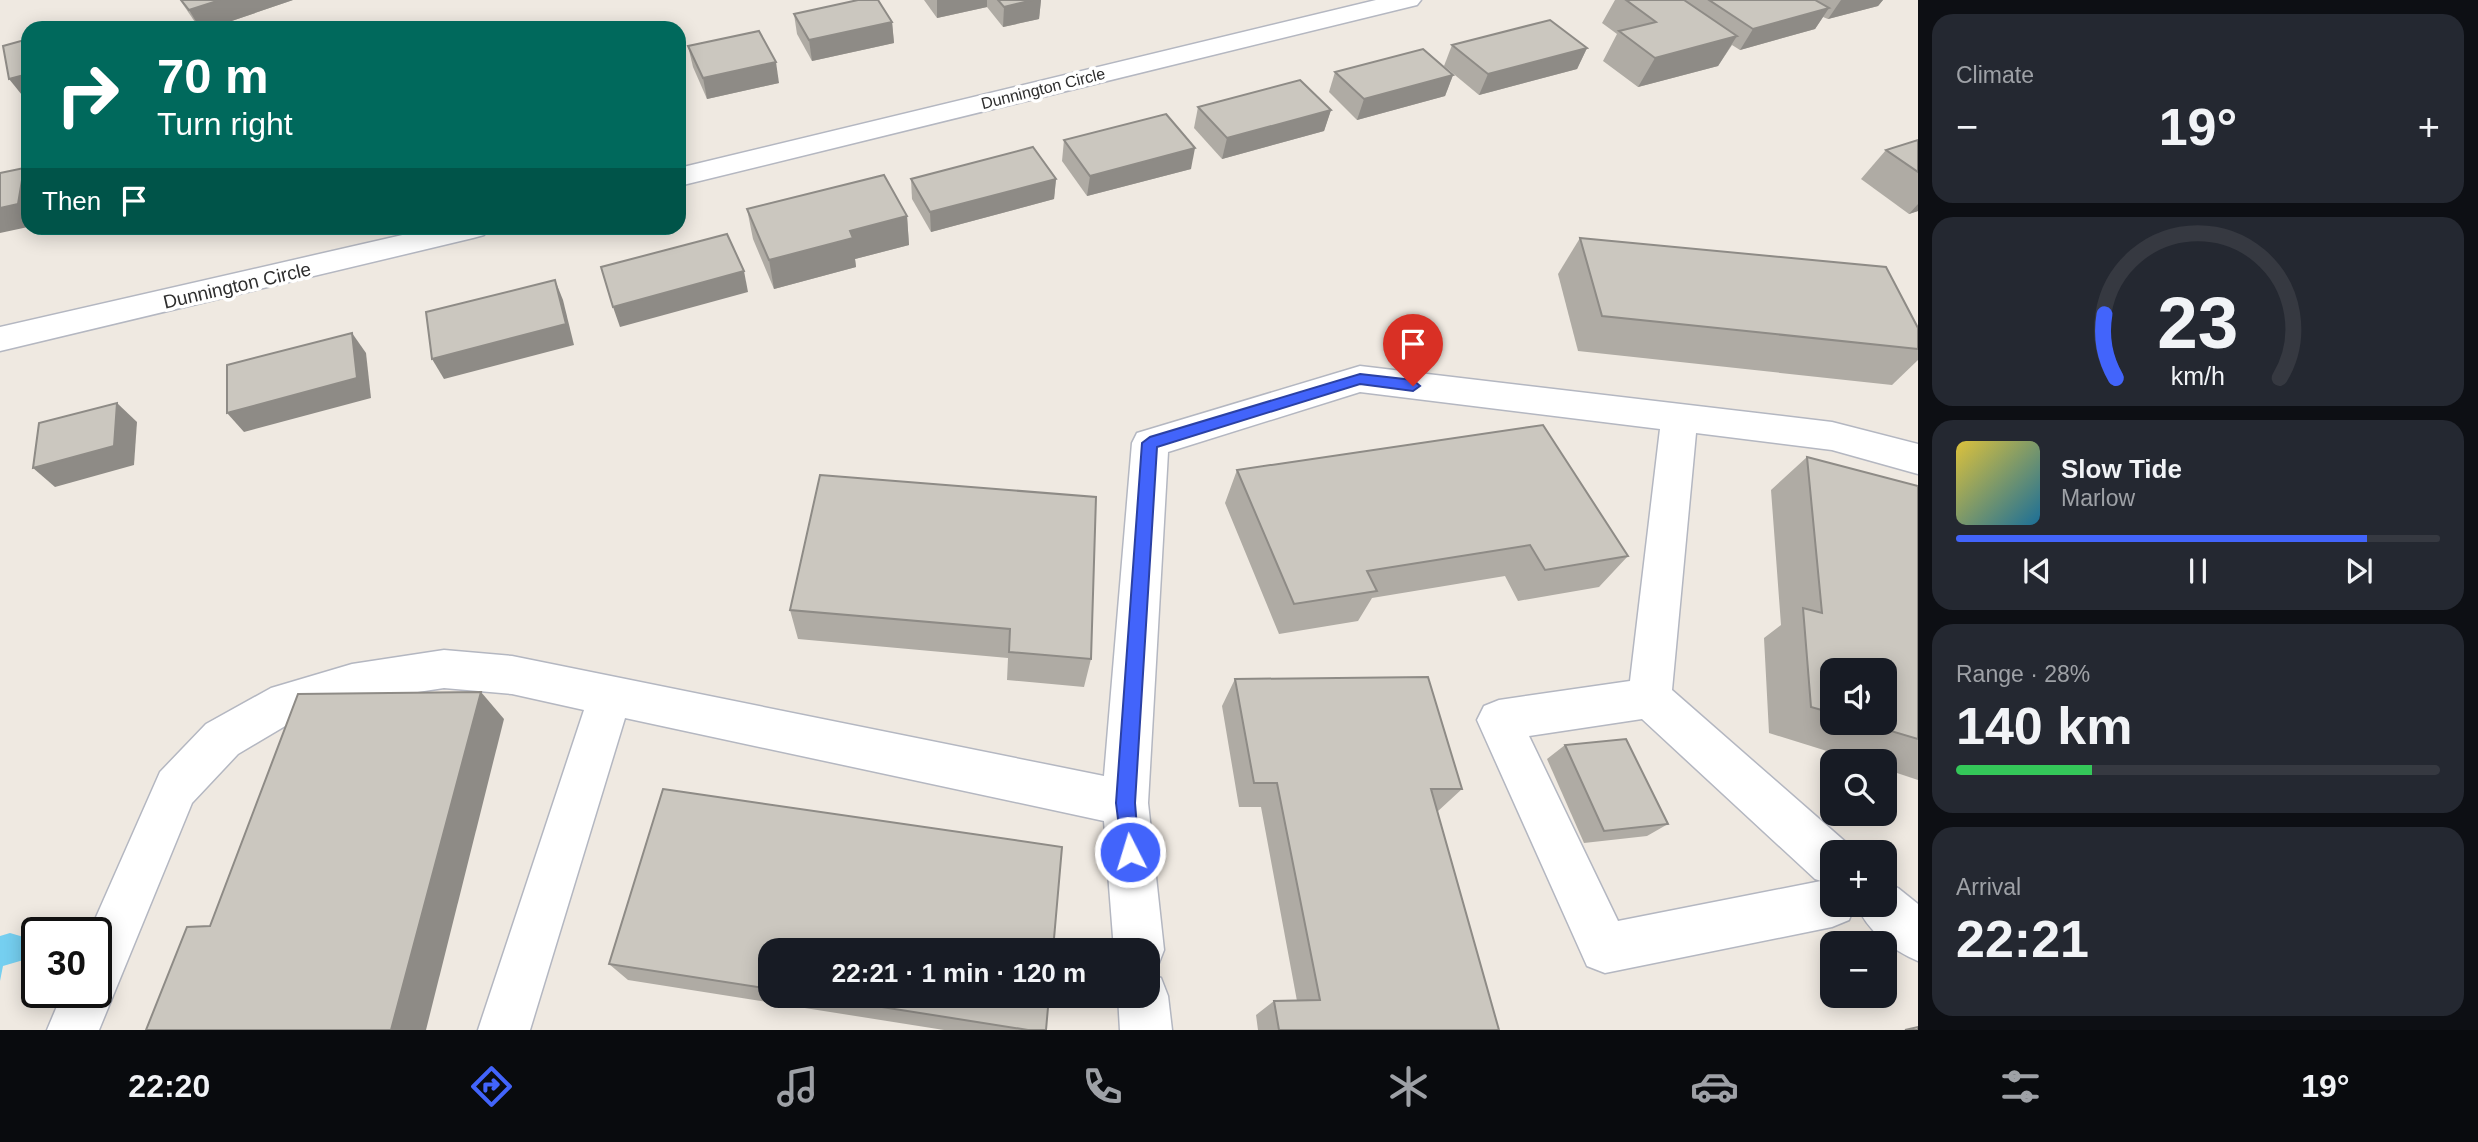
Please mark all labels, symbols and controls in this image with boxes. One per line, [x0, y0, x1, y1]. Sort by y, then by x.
icon: right [42, 49, 133, 140]
text: 70 m [157, 49, 269, 103]
text: Climate [1956, 62, 2034, 88]
street label: Dunnington Circle [979, 65, 1107, 112]
text: 19° [2159, 98, 2237, 156]
text: Turn right [157, 106, 293, 142]
text: − [1956, 106, 1978, 148]
text: + [2418, 106, 2440, 148]
icon: arrive [115, 182, 153, 220]
text: Then [42, 186, 101, 216]
street label: Dunnington Circle [161, 258, 313, 313]
text: 23 [2158, 282, 2238, 363]
pin [1383, 314, 1443, 386]
icon: arrive [1394, 325, 1432, 363]
text: km/h [2171, 362, 2225, 390]
text: Slow Tide [2061, 454, 2182, 484]
text: Marlow [2061, 485, 2135, 511]
icon: previous [2018, 552, 2056, 590]
icon: pause [2179, 552, 2217, 590]
icon: next [2340, 552, 2378, 590]
map controls [1820, 658, 1897, 1008]
button: sound [1820, 658, 1897, 735]
text: Range · 28% [1956, 661, 2090, 687]
text: 140 km [1956, 697, 2132, 755]
button: search [1820, 749, 1897, 826]
position arrow [1093, 815, 1167, 889]
button: + [1820, 840, 1897, 917]
text: Arrival [1956, 874, 2021, 900]
text: 22:21 [1956, 910, 2089, 968]
speed limit sign: 30 [21, 917, 112, 1008]
button: − [1820, 931, 1897, 1008]
text: 22:21 · 1 min · 120 m [832, 958, 1086, 988]
icon: directions [467, 1062, 516, 1111]
icon: music [773, 1062, 822, 1111]
icon: phone [1078, 1062, 1127, 1111]
icon: climate [1384, 1062, 1433, 1111]
icon: car [1690, 1062, 1739, 1111]
icon: filters [1996, 1062, 2045, 1111]
text: 22:20 [128, 1068, 210, 1104]
text: 19° [2301, 1068, 2350, 1104]

